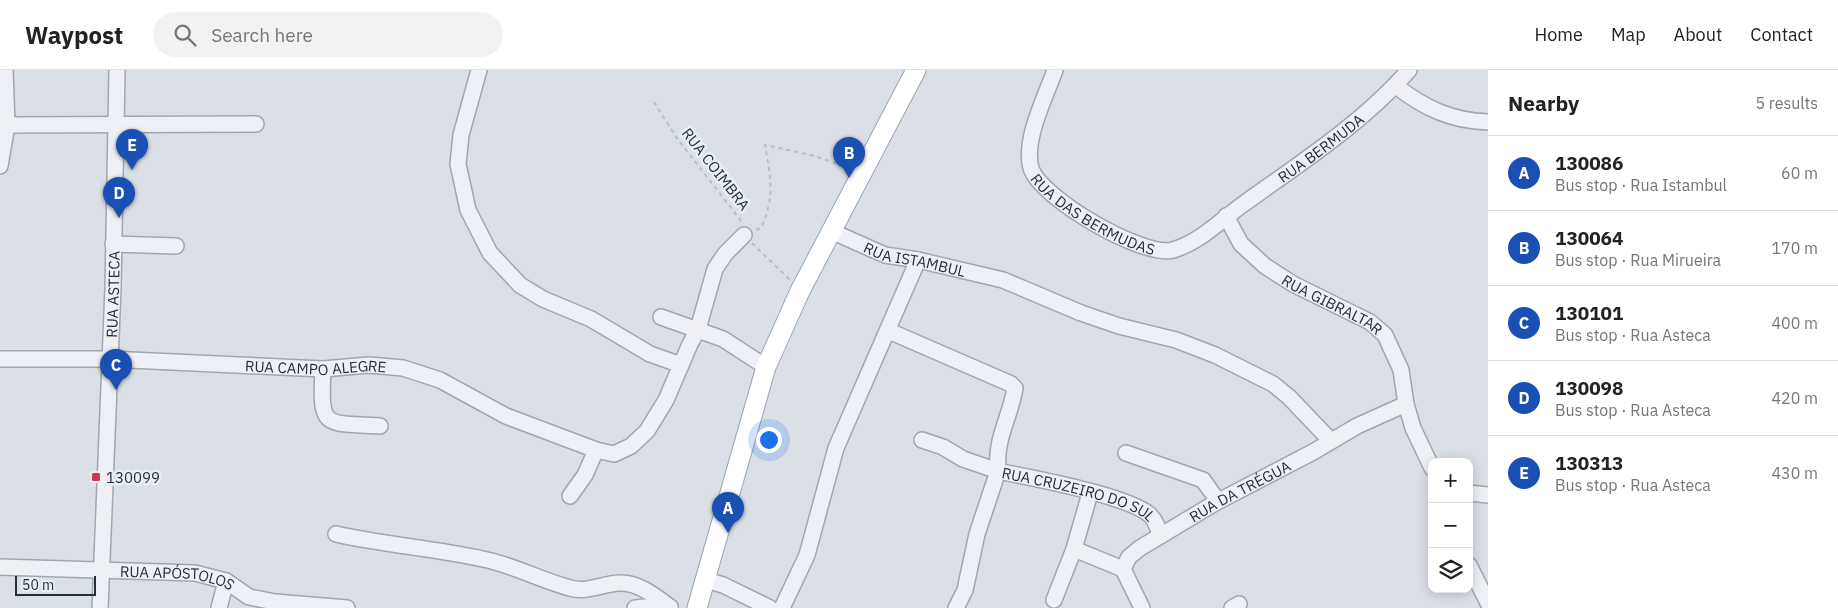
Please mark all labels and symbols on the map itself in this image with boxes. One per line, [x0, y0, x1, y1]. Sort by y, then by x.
street label: RUA BERMUDA [1274, 109, 1368, 186]
street label: RUA COIMBRA [678, 124, 754, 214]
pin: E [116, 129, 148, 170]
pin: B [833, 137, 865, 178]
street label: RUA DAS BERMUDAS [1027, 169, 1157, 259]
pin: D [103, 177, 135, 218]
street label: RUA ISTAMBUL [861, 237, 968, 280]
street label: RUA ASTECA [101, 250, 123, 338]
street label: RUA GIBRALTAR [1278, 270, 1387, 338]
pin: C [100, 349, 132, 390]
street label: RUA CAMPO ALEGRE [245, 355, 387, 379]
your location [756, 427, 782, 453]
street label: RUA DA TRÉGUA [1185, 456, 1294, 526]
street label: RUA CRUZEIRO DO SUL [1000, 463, 1160, 525]
place label: 130099 [106, 468, 160, 487]
marker: 130099 [90, 471, 102, 483]
pin: A [712, 492, 744, 533]
street label: RUA APÓSTOLOS [120, 561, 239, 594]
scale bar [15, 573, 96, 596]

